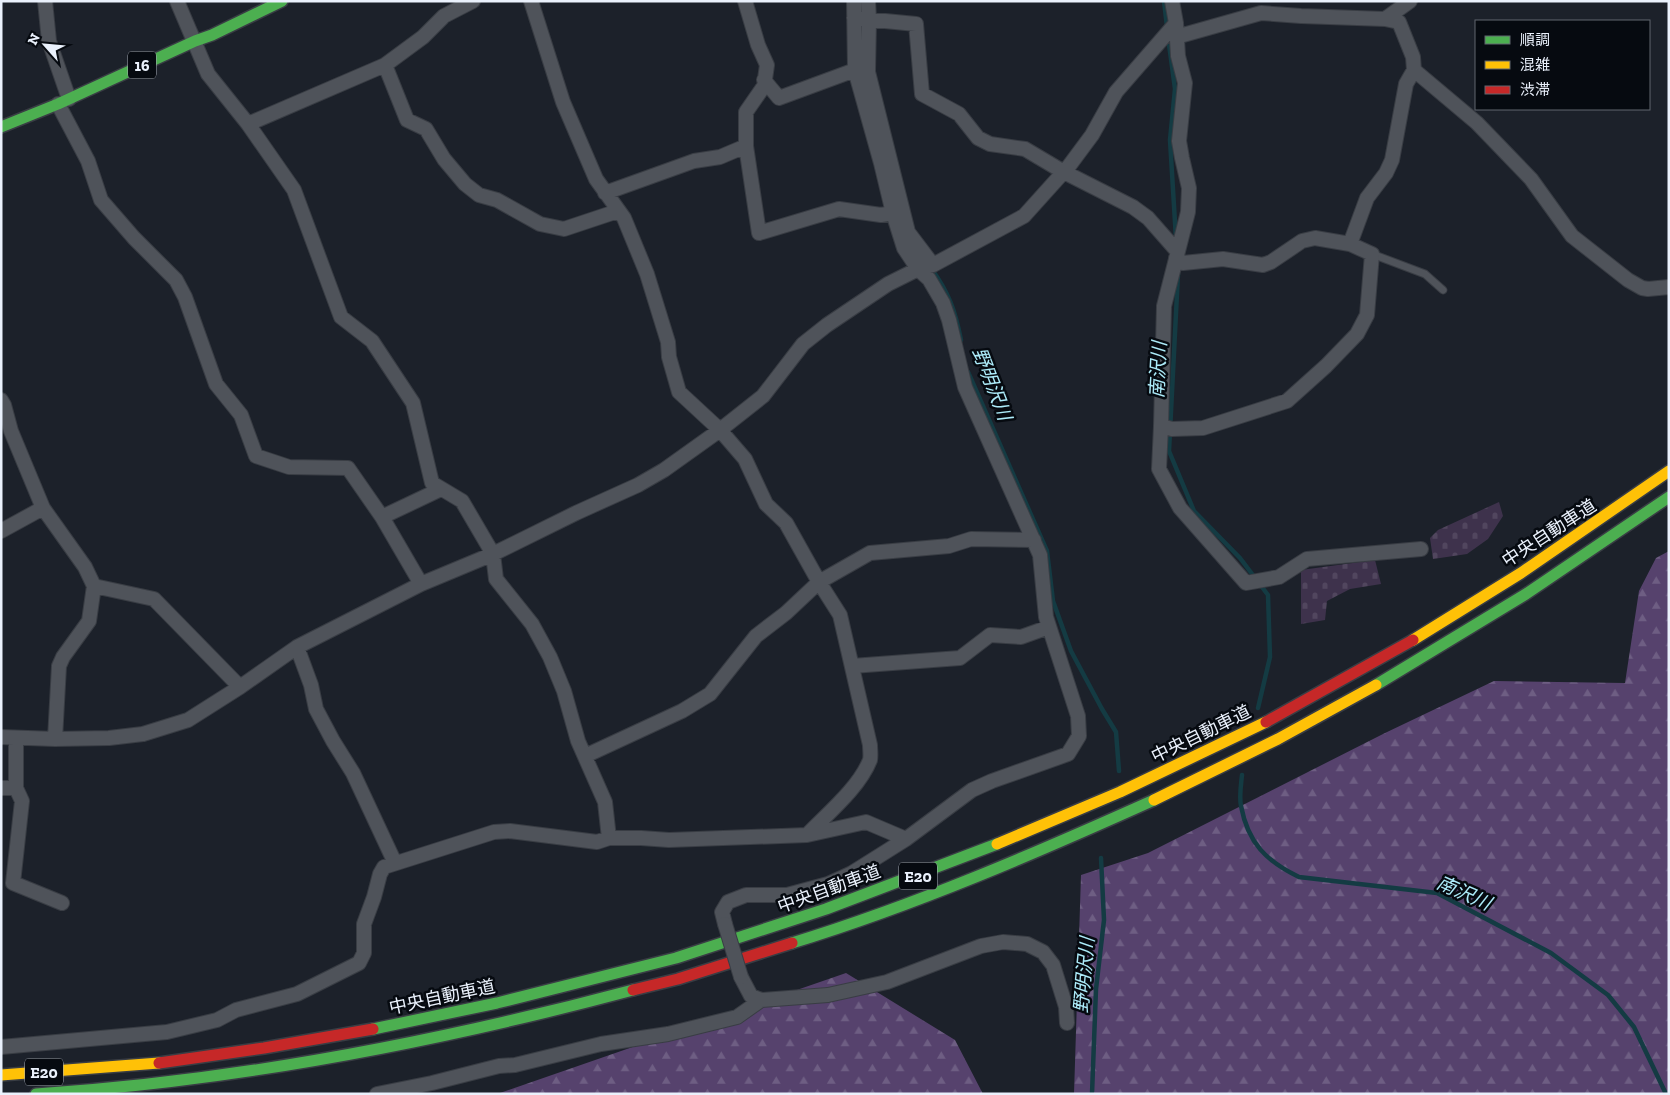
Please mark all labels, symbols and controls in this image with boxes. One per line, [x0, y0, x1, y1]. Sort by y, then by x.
north arrow [20, 20, 70, 70]
legend [1475, 20, 1650, 110]
text: N [24, 30, 44, 48]
text: 順調 [1520, 31, 1550, 49]
road number: 16 [128, 52, 156, 78]
text: 混雑 [1520, 56, 1550, 74]
text: 渋滞 [1520, 81, 1550, 99]
water label: 南沢川 [1145, 339, 1171, 399]
water label: 野明沢川 [968, 344, 1017, 425]
street label: 中央自動車道 [1498, 494, 1600, 572]
street label: 中央自動車道 [1148, 700, 1254, 768]
street label: 中央自動車道 [774, 860, 884, 918]
road number: E20 [899, 862, 937, 889]
water label: 南沢川 [1433, 871, 1497, 916]
water label: 野明沢川 [1069, 934, 1099, 1014]
street label: 中央自動車道 [387, 975, 497, 1019]
road number: E20 [25, 1058, 63, 1086]

